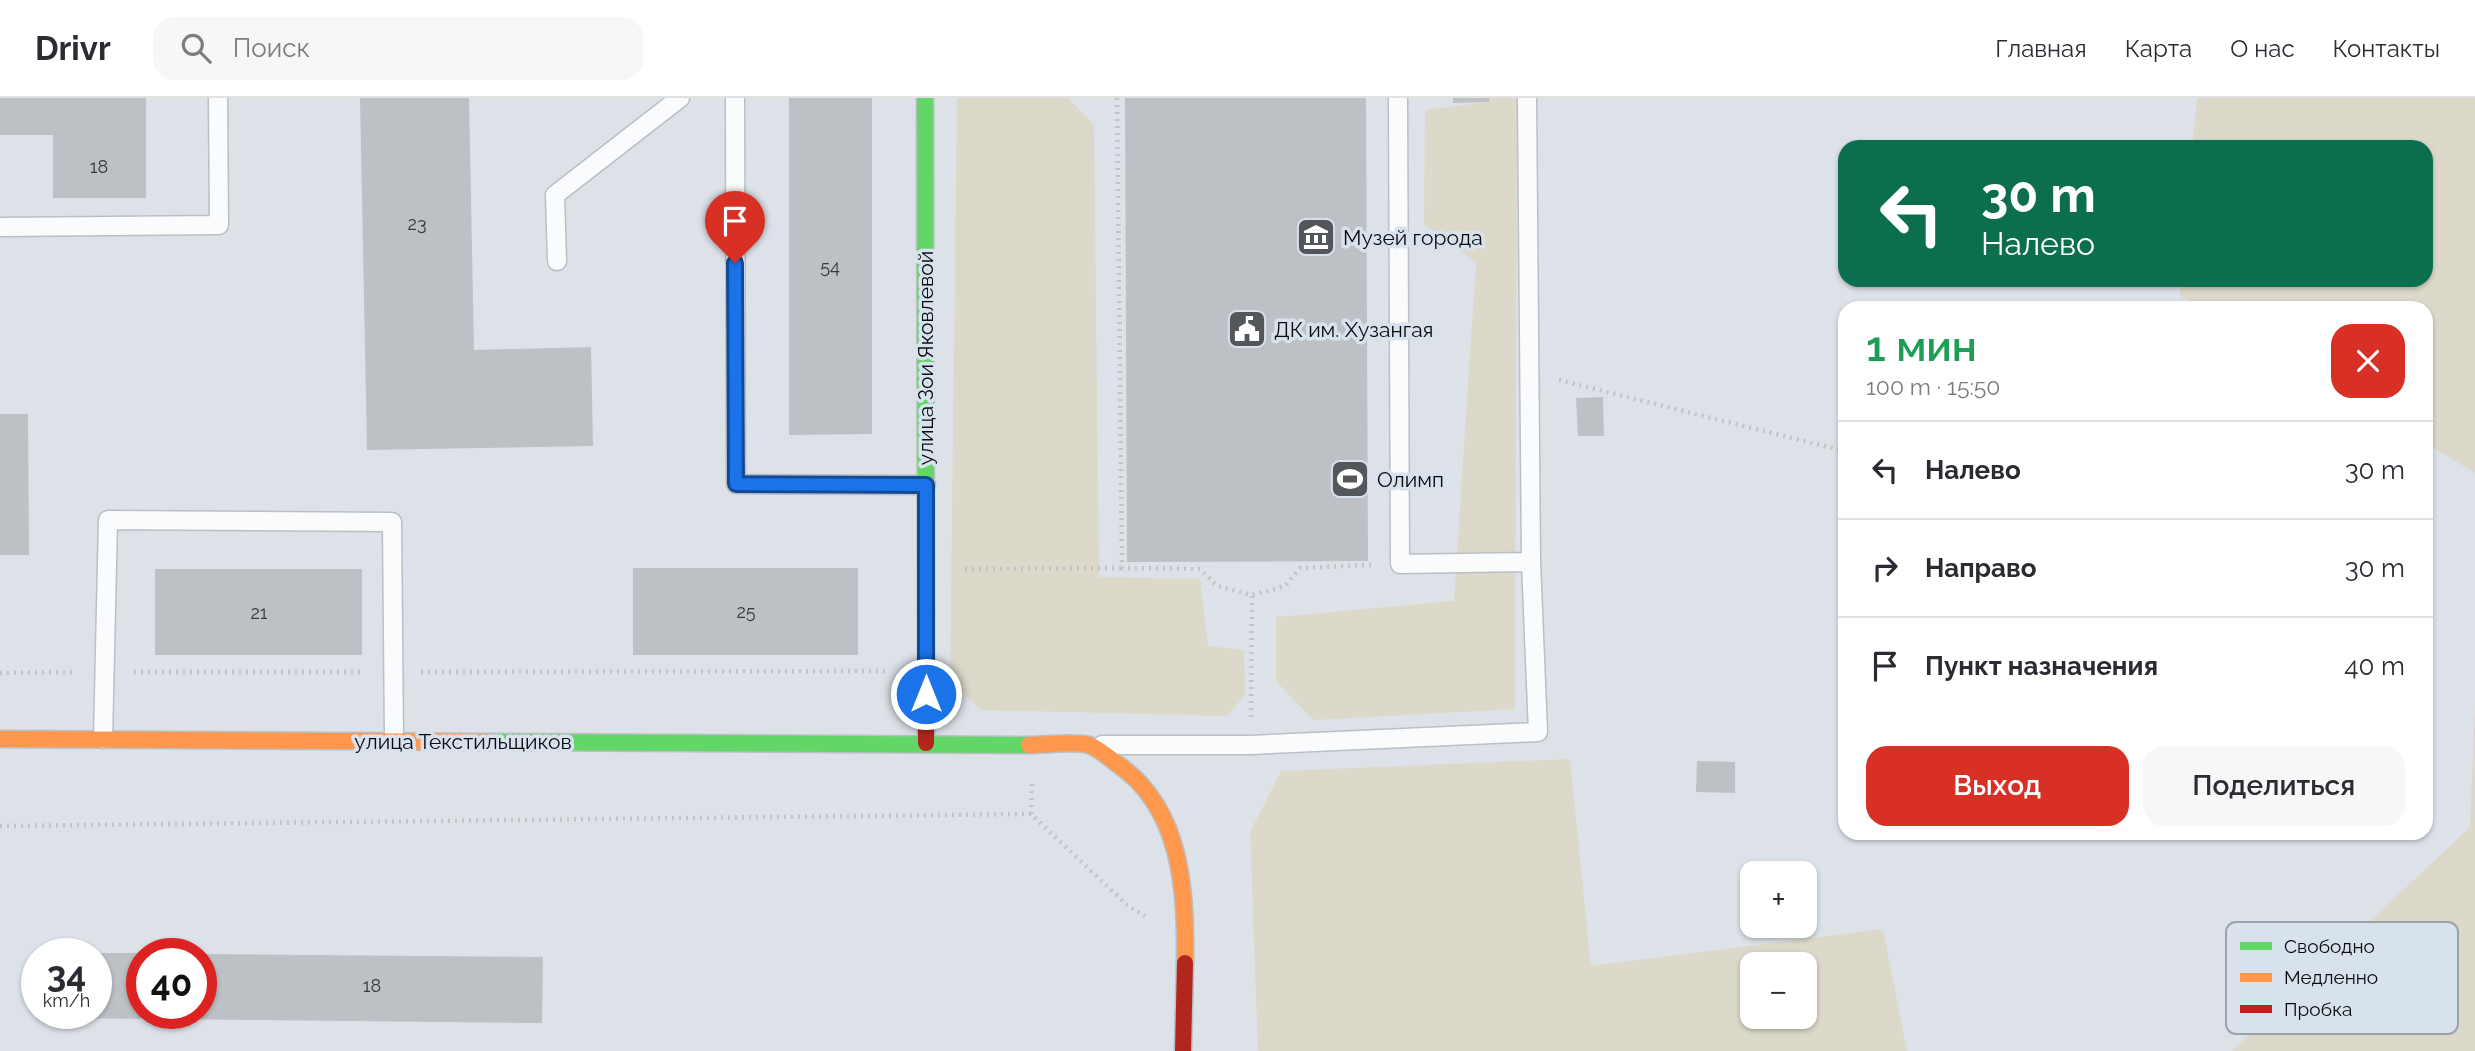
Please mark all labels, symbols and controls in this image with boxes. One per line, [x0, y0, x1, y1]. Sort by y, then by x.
search box [153, 17, 643, 80]
text: Drivr [35, 29, 111, 68]
icon: search [177, 29, 215, 67]
text: Поиск [233, 33, 310, 63]
text: Главная [1995, 34, 2087, 63]
text: Карта [2125, 34, 2192, 63]
text: О нас [2230, 34, 2295, 63]
text: Контакты [2333, 34, 2440, 63]
house number: 18 [90, 156, 108, 177]
text: 30 m [1981, 166, 2096, 223]
icon: left [1866, 168, 1957, 259]
pin [705, 191, 765, 263]
icon: arrive [716, 202, 754, 240]
house number: 23 [408, 213, 427, 234]
museum icon: Музей города [1295, 216, 1337, 258]
place label: Музей города [1343, 225, 1483, 250]
text: Налево [1981, 225, 2095, 262]
street label: улица Зои Яковлевой [913, 251, 938, 465]
house number: 54 [820, 256, 840, 277]
public building icon: ДК им. Хузангая [1226, 308, 1268, 350]
place label: ДК им. Хузангая [1274, 317, 1434, 342]
text: 1 мин [1866, 322, 1977, 371]
button: close [2331, 324, 2405, 398]
text: 100 m · 15:50 [1866, 373, 2000, 400]
icon: left [1866, 451, 1904, 489]
text: Налево [1925, 455, 2021, 485]
text: 30 m [2345, 455, 2405, 485]
sports icon: Олимп [1329, 458, 1371, 500]
place label: Олимп [1377, 467, 1444, 492]
icon: right [1866, 549, 1904, 587]
text: Направо [1925, 553, 2036, 583]
text: 30 m [2345, 553, 2405, 583]
house number: 25 [736, 601, 756, 622]
house number: 21 [250, 602, 268, 623]
icon: arrive [1866, 647, 1904, 685]
text: Пункт назначения [1925, 651, 2158, 681]
text: 40 m [2344, 651, 2405, 681]
position arrow [889, 657, 963, 731]
street label: улица Текстильщиков [354, 729, 572, 754]
button: Выход [1866, 746, 2129, 826]
button: Поделиться [2143, 746, 2405, 826]
map controls [1740, 861, 1817, 1029]
button: + [1740, 861, 1817, 938]
legend [2226, 922, 2458, 1034]
text: Свободно [2284, 935, 2375, 957]
speed limit sign: 40 [126, 938, 217, 1029]
button: − [1740, 952, 1817, 1029]
text: 34 [47, 954, 86, 995]
text: Медленно [2284, 966, 2378, 988]
house number: 18 [363, 975, 381, 996]
text: km/h [43, 990, 90, 1011]
text: Пробка [2284, 998, 2352, 1020]

